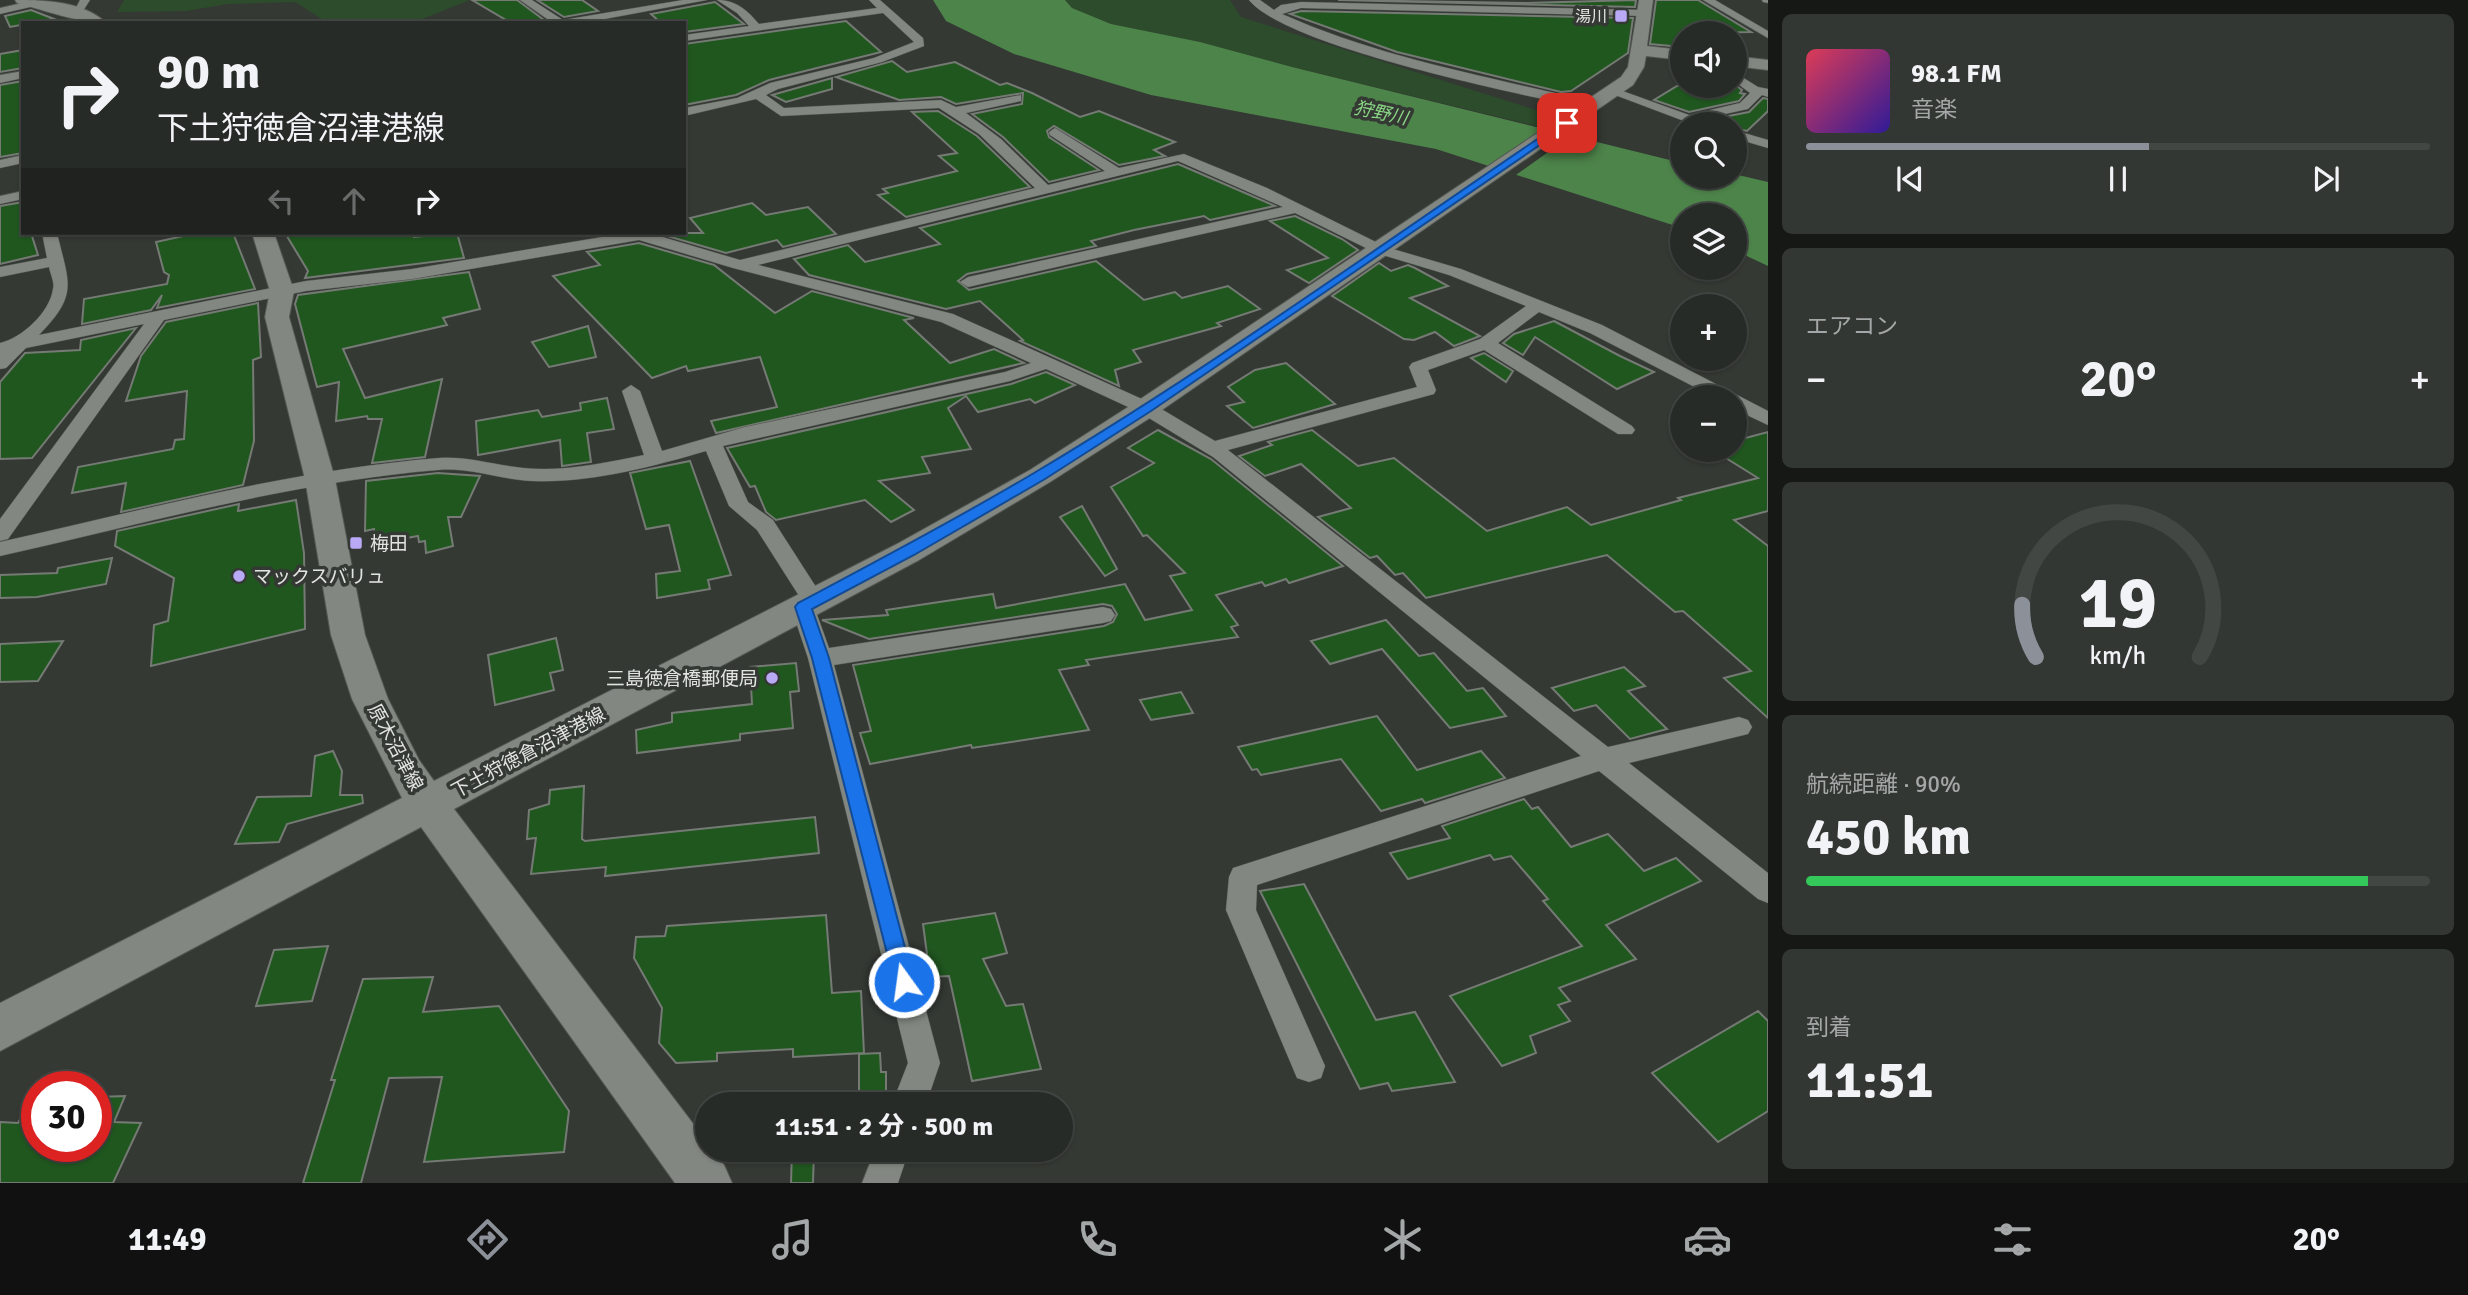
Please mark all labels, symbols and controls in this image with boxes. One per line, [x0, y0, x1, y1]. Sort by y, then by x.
place label: 湯川 [1575, 7, 1607, 27]
marker: 湯川 [1613, 8, 1629, 24]
map controls [1670, 21, 1747, 462]
button: sound [1670, 21, 1747, 98]
text: 90 m [157, 42, 260, 102]
icon: right [42, 49, 133, 140]
text: 98.1 FM [1911, 58, 2002, 90]
pin [1537, 93, 1597, 153]
text: 音楽 [1911, 95, 1957, 124]
water label: 狩野川 [1352, 97, 1412, 130]
icon: arrive [1548, 104, 1586, 142]
text: 下土狩徳倉沼津港線 [157, 109, 445, 148]
button: search [1670, 112, 1747, 189]
icon: previous [1891, 160, 1929, 198]
icon: pause [2099, 160, 2137, 198]
icon: next [2307, 160, 2345, 198]
icon: left [262, 182, 300, 220]
icon: ahead [335, 182, 373, 220]
icon: right [408, 182, 446, 220]
button: layers [1670, 203, 1747, 280]
button: + [1670, 294, 1747, 371]
text: エアコン [1806, 312, 1898, 341]
text: 20° [2080, 347, 2156, 411]
text: − [1806, 356, 1827, 403]
text: + [2409, 356, 2430, 403]
button: − [1670, 385, 1747, 462]
place label: 梅田 [370, 532, 408, 556]
marker: 梅田 [348, 535, 364, 551]
text: 19 [2079, 560, 2157, 649]
place label: マックスバリュ [253, 565, 385, 589]
marker: マックスバリュ [231, 568, 247, 584]
text: km/h [2090, 640, 2146, 671]
place label: 三島徳倉橋郵便局 [606, 667, 758, 691]
marker: 三島徳倉橋郵便局 [764, 670, 780, 686]
street label: 原木沼津線 [362, 700, 428, 795]
street label: 下土狩徳倉沼津港線 [447, 702, 610, 804]
text: 航続距離 · 90% [1806, 770, 1961, 799]
text: 450 km [1806, 805, 1971, 869]
position arrow [867, 945, 941, 1019]
text: 到着 [1806, 1013, 1852, 1042]
text: 11:51 [1806, 1048, 1934, 1112]
speed limit sign: 30 [21, 1071, 112, 1162]
text: 11:51 · 2 分 · 500 m [775, 1111, 993, 1143]
icon: directions [463, 1215, 512, 1264]
icon: music [768, 1215, 817, 1264]
icon: phone [1073, 1215, 1122, 1264]
icon: climate [1378, 1215, 1427, 1264]
icon: car [1683, 1215, 1732, 1264]
icon: filters [1988, 1215, 2037, 1264]
text: 11:49 [128, 1220, 207, 1259]
text: 20° [2293, 1220, 2340, 1259]

